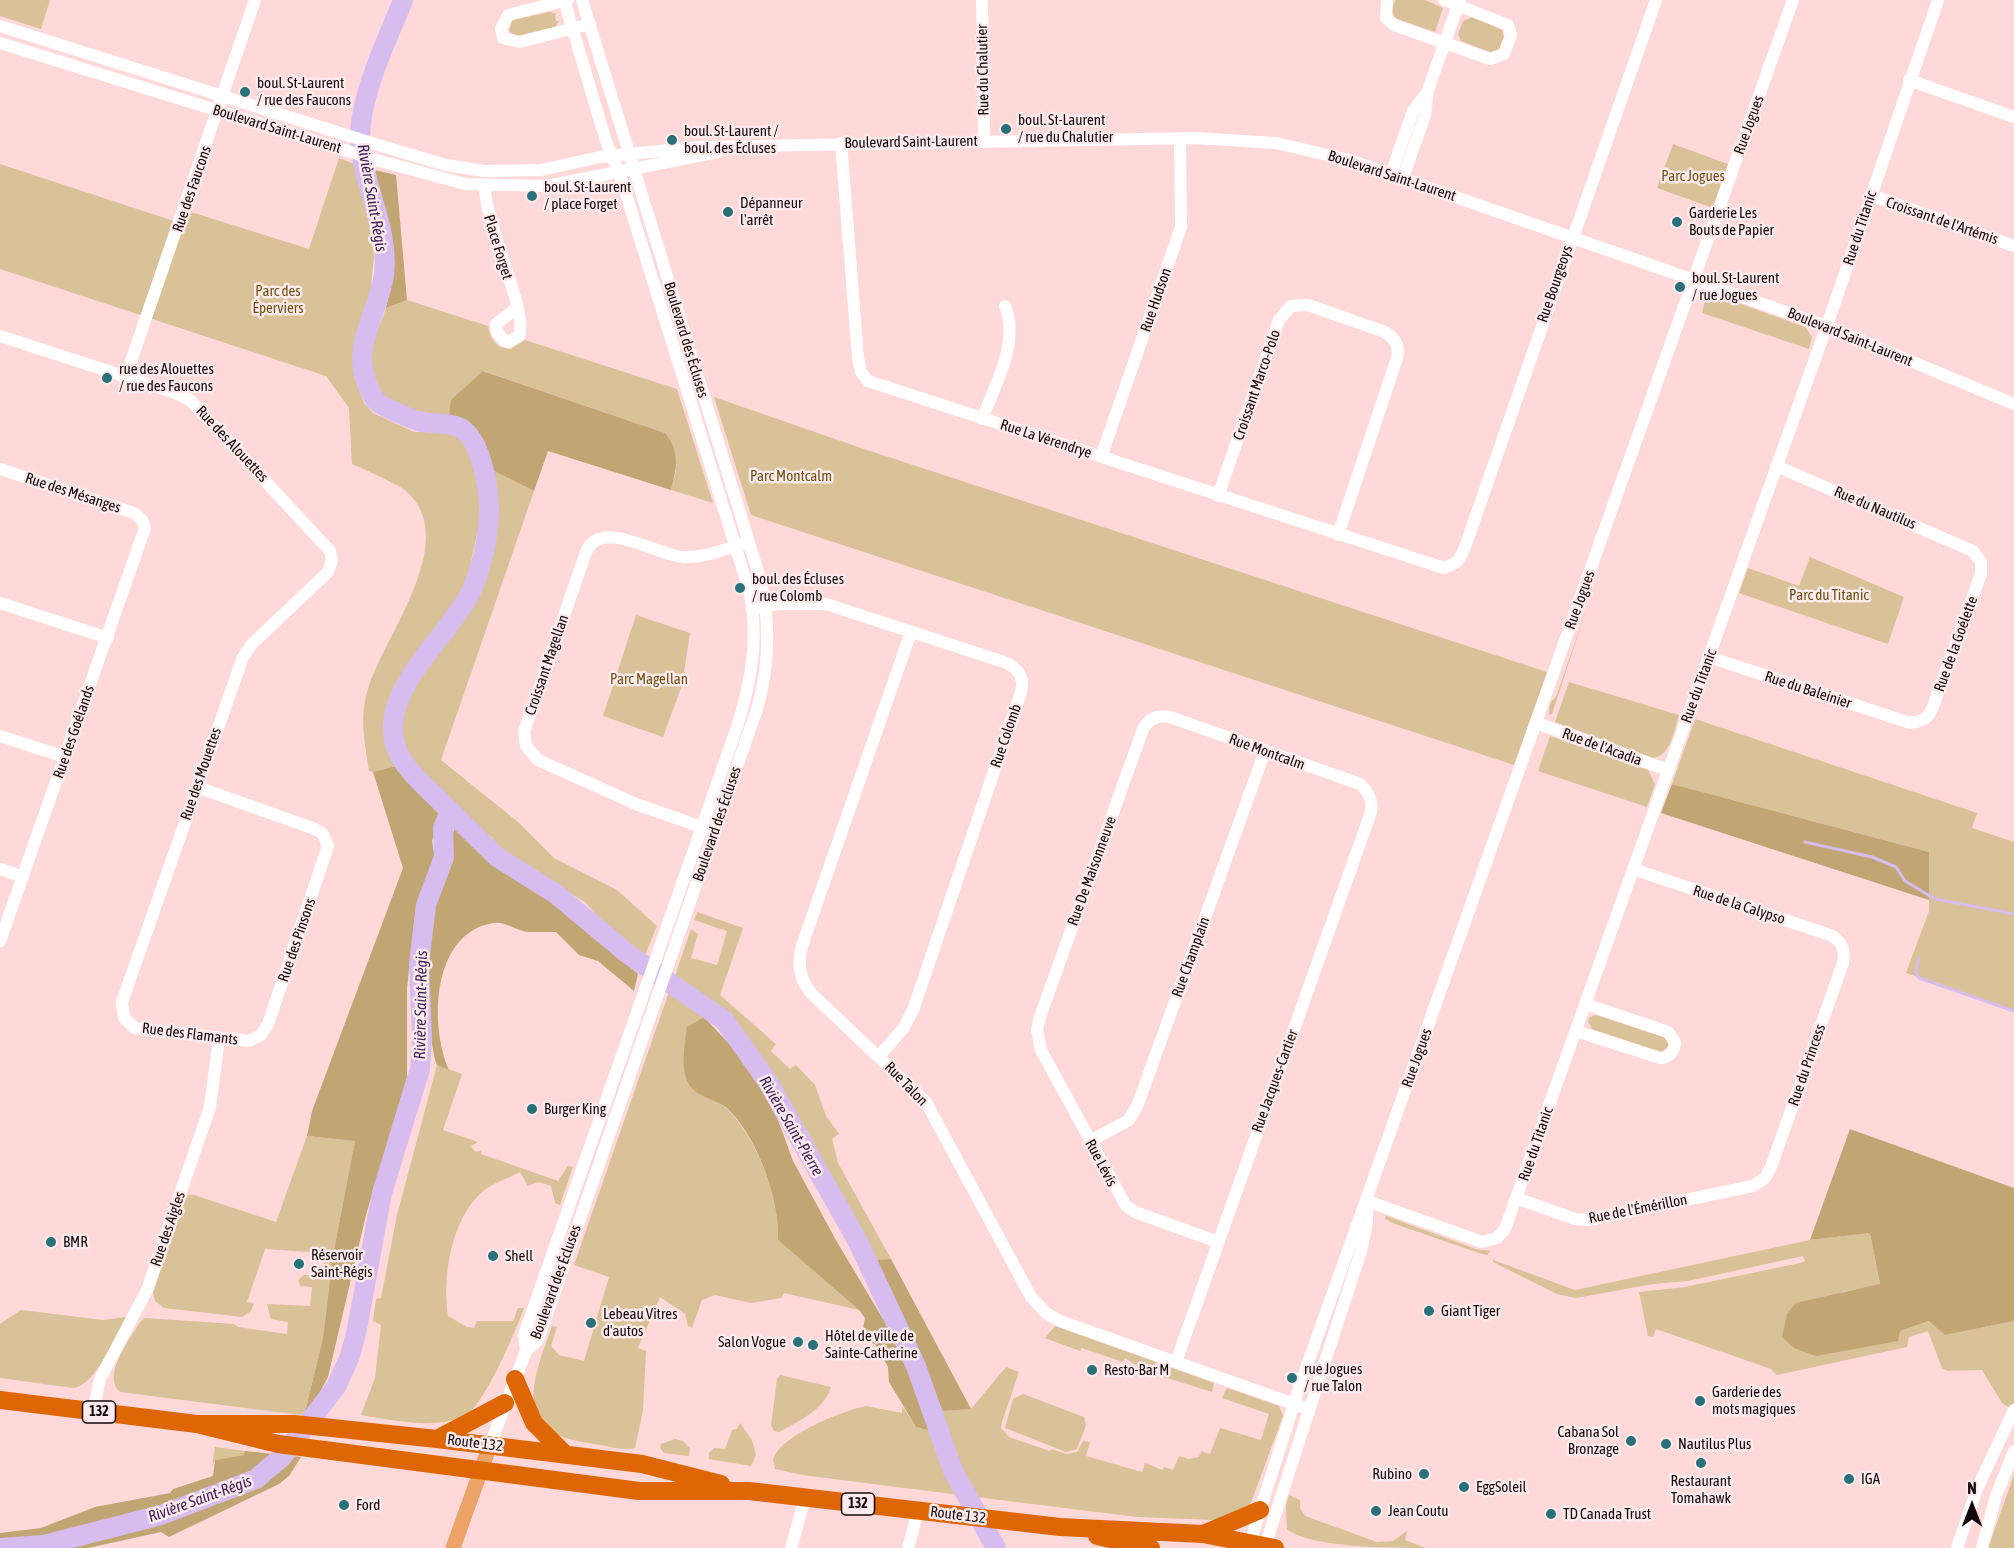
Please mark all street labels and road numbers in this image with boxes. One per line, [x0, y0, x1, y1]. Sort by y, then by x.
street label: Rue du Chalutier [973, 24, 993, 116]
street label: Rue Jogues [1730, 93, 1768, 157]
street label: Boulevard Saint-Laurent [211, 101, 343, 157]
street label: Boulevard Saint-Laurent [844, 132, 978, 152]
street label: Rue des Faucons [169, 144, 215, 234]
street label: Boulevard Saint-Laurent [1326, 147, 1458, 205]
street label: Rue du Titanic [1839, 188, 1881, 268]
street label: Croissant de l'Artémis [1884, 193, 2000, 249]
street label: Place Forget [480, 212, 516, 282]
street label: Rue Bourgeoys [1533, 243, 1577, 325]
street label: Rue Hudson [1137, 266, 1175, 334]
street label: Boulevard des Écluses [660, 280, 712, 400]
street label: Boulevard Saint-Laurent [1785, 304, 1915, 370]
street label: Croissant Marco-Polo [1230, 327, 1284, 443]
street label: Rue des Alouettes [192, 402, 272, 486]
street label: Rue La Vérendrye [998, 416, 1094, 462]
street label: Rue des Mésanges [23, 469, 123, 517]
street label: Rue du Nautilus [1831, 483, 1919, 533]
street label: Rue Jogues [1561, 568, 1599, 632]
street label: Rue de la Goélette [1930, 594, 1982, 694]
street label: Croissant Magellan [521, 612, 573, 718]
street label: Rue du Titanic [1677, 647, 1721, 725]
street label: Rue du Baleinier [1762, 668, 1854, 712]
street label: Rue des Goélands [50, 683, 98, 781]
street label: Rue Colomb [987, 702, 1025, 770]
street label: Rue de l'Acadia [1560, 724, 1644, 770]
street label: Rue des Mouettes [177, 725, 225, 823]
street label: Rue Montcalm [1227, 730, 1307, 774]
street label: Boulevard des Écluses [689, 764, 745, 884]
street label: Rue De Maisonneuve [1064, 814, 1120, 928]
street label: Rue de la Calypso [1691, 882, 1787, 928]
street label: Rue des Pinsons [274, 896, 320, 984]
street label: Rue Champlain [1168, 914, 1214, 1000]
street label: Rue des Flamants [141, 1019, 239, 1049]
street label: Rue du Princess [1785, 1022, 1829, 1108]
street label: Rue Jogues [1398, 1026, 1436, 1090]
street label: Rue Jacques-Cartier [1248, 1027, 1302, 1135]
street label: Rue Talon [881, 1058, 931, 1110]
street label: Rue du Titanic [1515, 1105, 1557, 1183]
street label: Rue Lévis [1081, 1136, 1121, 1190]
street label: Rue des Aigles [147, 1189, 189, 1269]
street label: Rue de l'Émérillon [1587, 1191, 1689, 1227]
street label: Boulevard des Écluses [527, 1222, 585, 1342]
road number: 132 [82, 1401, 116, 1423]
street label: Route 132 [446, 1431, 504, 1455]
road number: 132 [842, 1493, 874, 1515]
street label: Route 132 [929, 1503, 987, 1527]

